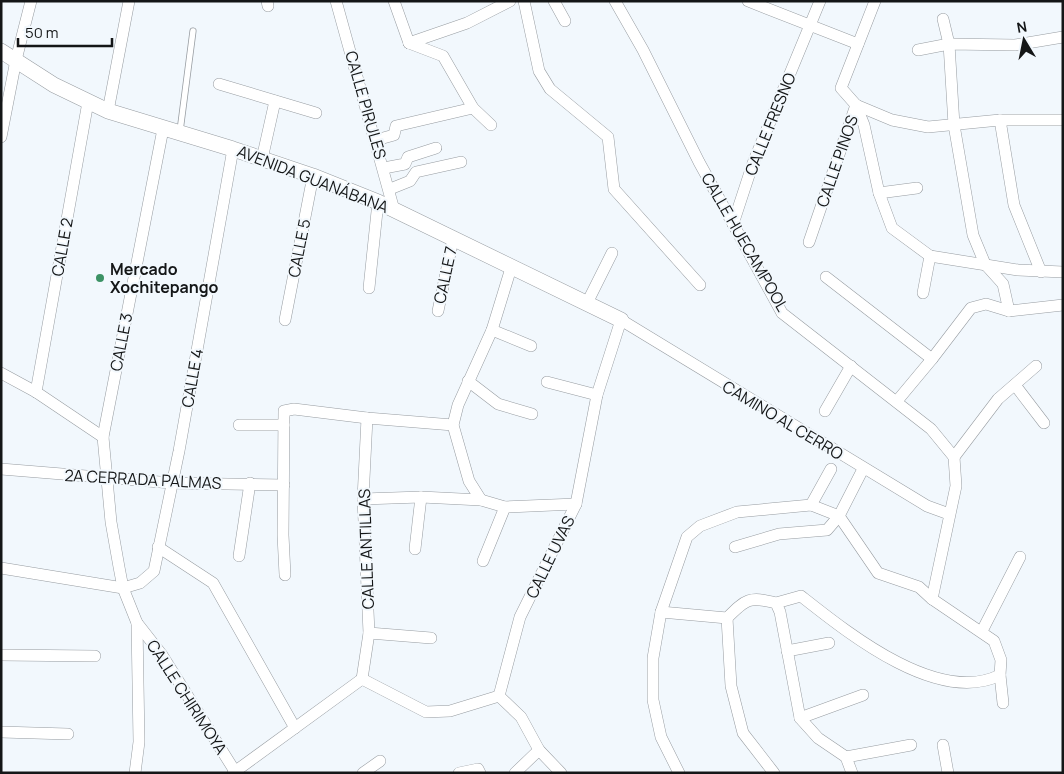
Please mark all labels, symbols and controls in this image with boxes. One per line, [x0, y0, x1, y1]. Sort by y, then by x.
scale bar [18, 15, 111, 47]
north arrow [999, 15, 1049, 65]
text: N [1015, 16, 1028, 37]
text: 50 m [25, 22, 59, 43]
street label: CALLE PIRULES [340, 48, 392, 162]
street label: CALLE FRESNO [739, 69, 801, 179]
street label: CALLE PINOS [811, 112, 863, 210]
street label: AVENIDA GUANÁBANA [234, 140, 392, 218]
street label: CALLE HUECAMPOOL [696, 169, 794, 315]
street label: CALLE 2 [46, 216, 78, 278]
street label: CALLE 5 [283, 217, 315, 279]
street label: CALLE 7 [428, 244, 462, 306]
place label: Mercado Xochitepango [110, 258, 219, 298]
marker: Mercado Xochitepango [94, 272, 106, 284]
street label: CALLE 3 [105, 311, 137, 373]
street label: CALLE 4 [176, 347, 208, 409]
street label: CAMINO AL CERRO [719, 375, 848, 465]
street label: 2A CERRADA PALMAS [64, 464, 222, 494]
street label: CALLE ANTILLAS [353, 488, 379, 610]
street label: CALLE UVAS [521, 512, 580, 602]
street label: CALLE CHIRIMOYA [142, 636, 232, 758]

